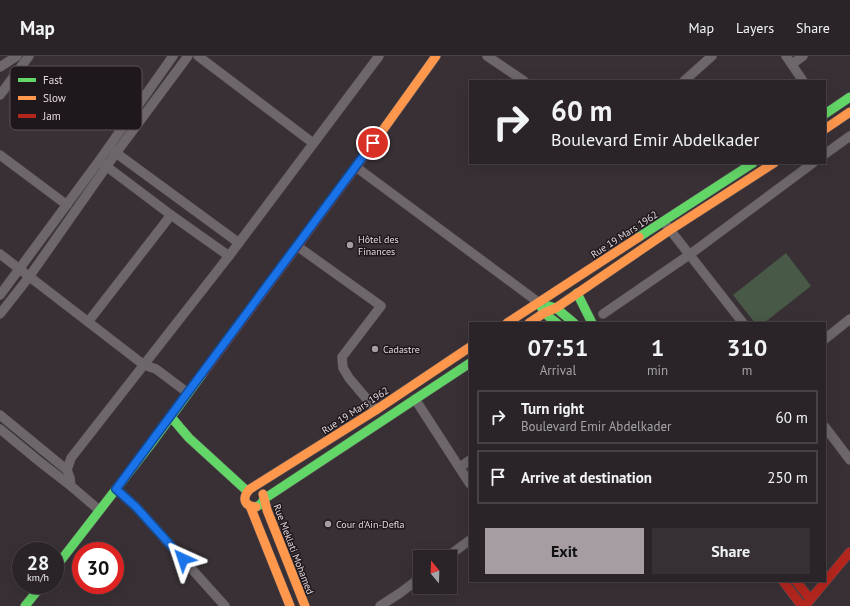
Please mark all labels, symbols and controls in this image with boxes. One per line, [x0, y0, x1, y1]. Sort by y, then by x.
text: Map [20, 16, 55, 40]
text: Map [688, 19, 714, 37]
text: Layers [736, 19, 774, 37]
text: Share [796, 19, 830, 37]
legend [10, 66, 142, 130]
text: Fast [43, 73, 63, 87]
text: Slow [43, 91, 66, 105]
text: 60 m [551, 92, 612, 129]
icon: right [485, 96, 537, 148]
text: Jam [42, 109, 61, 123]
pin [356, 126, 390, 160]
text: Boulevard Emir Abdelkader [551, 128, 759, 151]
icon: arrive [362, 132, 384, 154]
street label: Rue 19 Mars 1962 [588, 208, 660, 261]
place label: Hôtel des Finances [358, 233, 399, 258]
marker: Hôtel des Finances [345, 240, 355, 250]
text: 07:51 [528, 332, 588, 363]
text: 1 [651, 332, 664, 363]
text: 310 [727, 332, 767, 363]
place label: Cadastre [383, 343, 420, 356]
marker: Cadastre [370, 344, 380, 354]
text: Arrival [540, 362, 576, 379]
text: min [647, 362, 668, 379]
text: m [742, 362, 752, 379]
street label: Rue 19 Mars 1962 [319, 384, 391, 437]
text: Turn right [521, 399, 584, 418]
icon: right [487, 406, 509, 428]
text: 60 m [775, 408, 808, 427]
text: Boulevard Emir Abdelkader [521, 418, 671, 435]
icon: arrive [487, 466, 509, 488]
text: Arrive at destination [521, 468, 652, 487]
text: 250 m [767, 468, 808, 487]
street label: Rue Meklati Mohamed [270, 502, 317, 596]
place label: Cour d'Ain-Defla [336, 518, 405, 531]
marker: Cour d'Ain-Defla [323, 519, 333, 529]
button: Exit [485, 528, 644, 574]
button: Share [652, 528, 810, 574]
position arrow [162, 538, 204, 580]
speed limit sign: 30 [72, 542, 124, 594]
text: 28 [27, 550, 49, 576]
north arrow [413, 550, 457, 594]
map controls [413, 550, 457, 594]
text: km/h [27, 571, 49, 584]

